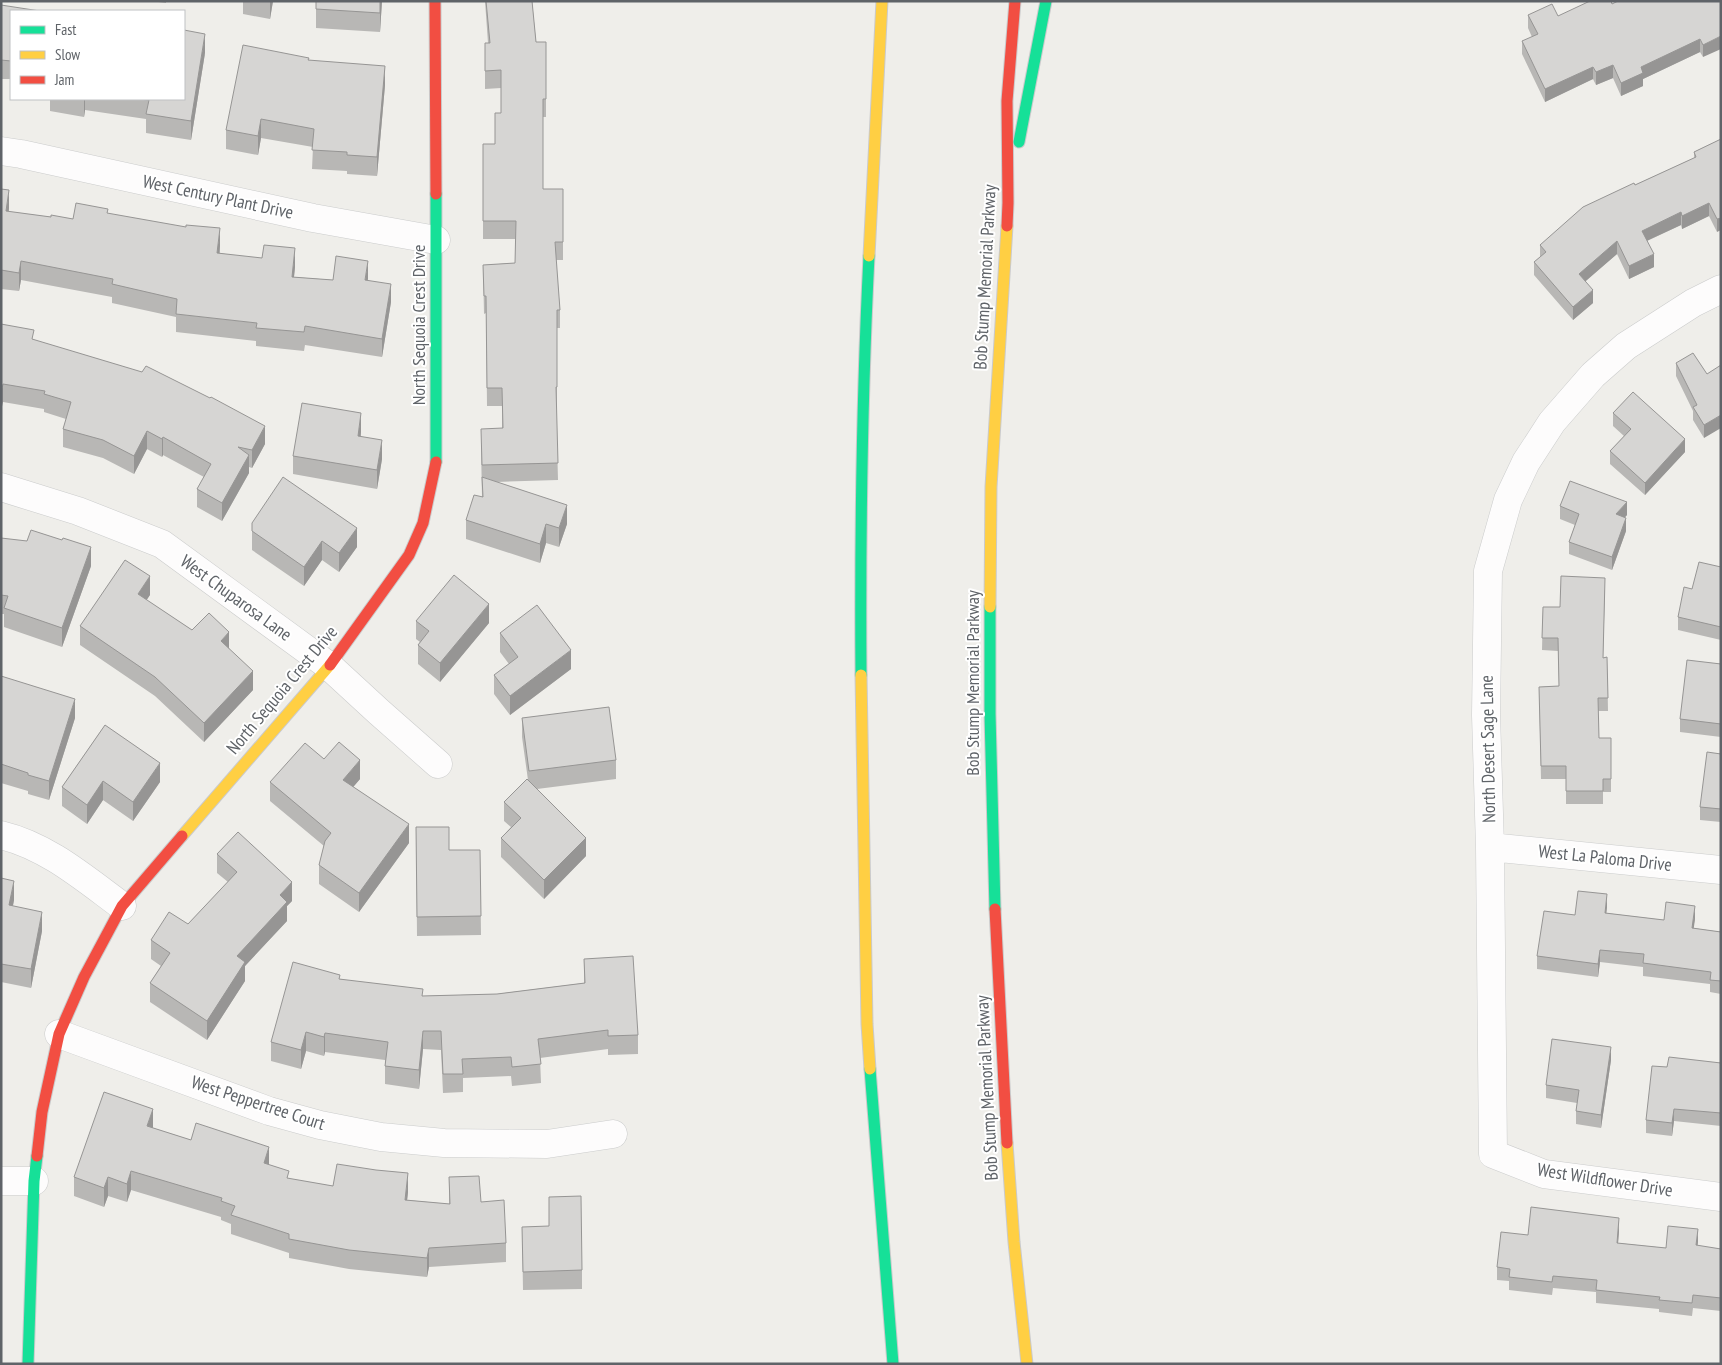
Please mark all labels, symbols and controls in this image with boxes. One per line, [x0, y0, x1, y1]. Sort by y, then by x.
legend [10, 10, 185, 100]
text: Fast [55, 20, 76, 39]
text: Slow [55, 45, 80, 64]
text: Jam [54, 70, 74, 89]
street label: West Century Plant Drive [141, 169, 296, 224]
street label: Bob Stump Memorial Parkway [968, 184, 1001, 370]
street label: North Sequoia Crest Drive [407, 245, 430, 405]
street label: West Chuparosa Lane [176, 549, 297, 646]
street label: Bob Stump Memorial Parkway [961, 590, 984, 776]
street label: North Sequoia Crest Drive [221, 621, 342, 759]
street label: North Desert Sage Lane [1475, 675, 1500, 823]
street label: West La Paloma Drive [1537, 839, 1673, 876]
street label: Bob Stump Memorial Parkway [970, 995, 1003, 1181]
street label: West Peppertree Court [188, 1070, 328, 1135]
street label: West Wildflower Drive [1536, 1157, 1674, 1202]

